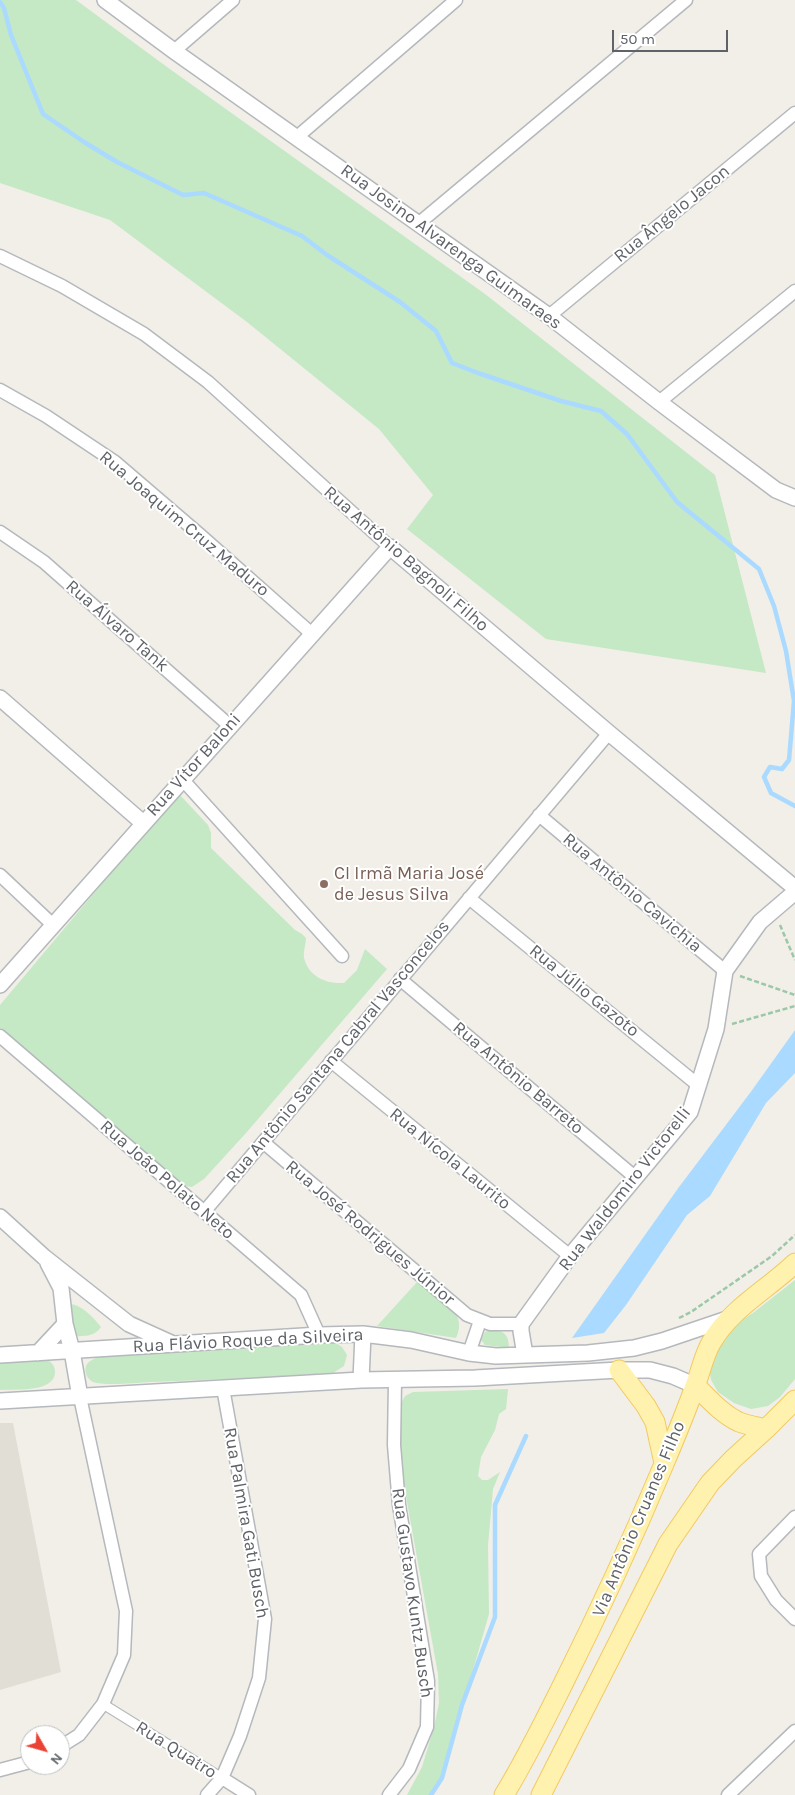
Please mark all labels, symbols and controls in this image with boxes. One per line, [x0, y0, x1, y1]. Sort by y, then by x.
scale bar [615, 20, 731, 52]
text: 50 m [620, 30, 655, 48]
street label: Rua Josino Alvarenga Guimaraes [336, 159, 566, 335]
street label: Rua Ângelo Jacon [610, 161, 734, 267]
street label: Rua Joaquim Cruz Maduro [95, 447, 273, 601]
street label: Rua Antônio Bagnoli Filho [319, 481, 493, 637]
street label: Rua Álvaro Tank [61, 575, 173, 677]
street label: Rua Vítor Baloni [142, 709, 246, 821]
street label: Rua Antônio Cavichia [558, 828, 706, 958]
place label: CI Irmã Maria José de Jesus Silva [334, 863, 484, 906]
marker: CI Irmã Maria José de Jesus Silva [318, 878, 330, 890]
street label: Rua Antônio Santana Cabral Vasconcelos [221, 916, 455, 1188]
street label: Rua Júlio Gazoto [525, 940, 643, 1042]
street label: Rua Antônio Barreto [448, 1017, 588, 1139]
street label: Rua Nícola Laurito [385, 1103, 515, 1215]
street label: Rua Waldomiro Victorelli [554, 1103, 696, 1275]
street label: Rua João Polato Neto [95, 1116, 239, 1244]
street label: Rua José Rodrigues Júnior [281, 1156, 459, 1310]
street label: Rua Flávio Roque da Silveira [132, 1324, 364, 1358]
street label: Via Antônio Cruanes Filho [588, 1418, 690, 1620]
street label: Rua Palmira Gati Busch [219, 1426, 273, 1620]
street label: Rua Gustavo Kuntz Busch [387, 1487, 437, 1699]
street label: Rua Quatro [131, 1717, 221, 1783]
north arrow [20, 1725, 70, 1775]
text: N [47, 1750, 66, 1768]

